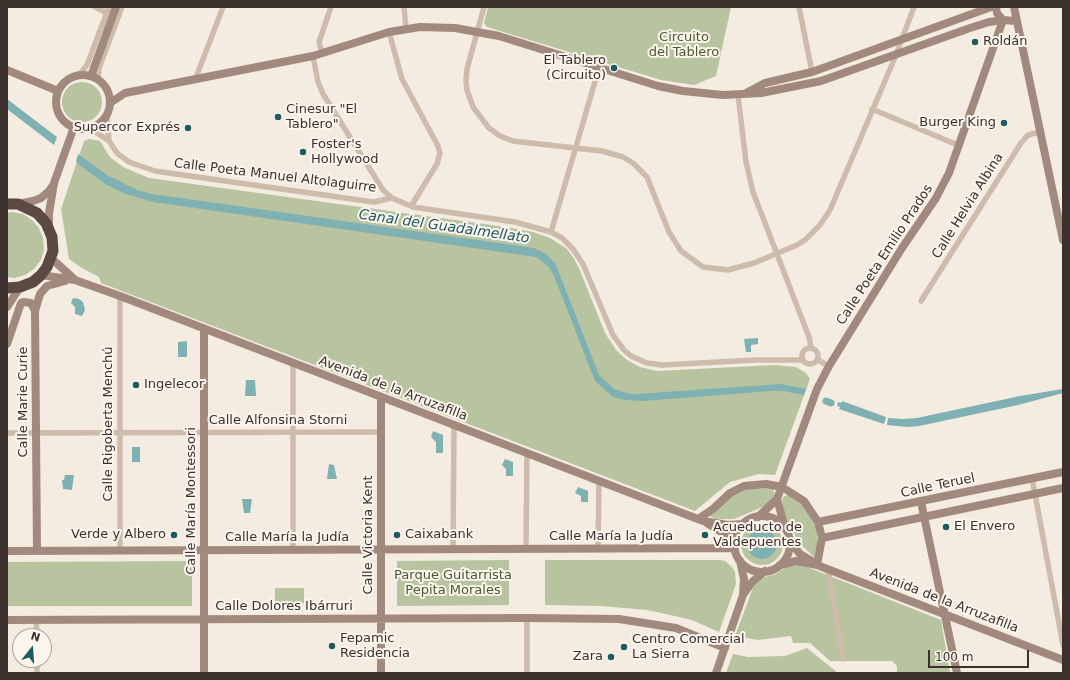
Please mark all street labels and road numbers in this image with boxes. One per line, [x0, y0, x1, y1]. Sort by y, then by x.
street label: Calle Helvia Albina [929, 150, 1007, 262]
street label: Calle Poeta Manuel Altolaguirre [173, 156, 377, 196]
street label: Calle Poeta Emilio Prados [834, 182, 936, 328]
street label: Calle Rigoberta Menchú [101, 346, 117, 502]
street label: Calle Marie Curie [16, 347, 32, 457]
street label: Avenida de la Arruzafilla [317, 353, 469, 425]
street label: Calle Alfonsina Storni [209, 413, 347, 429]
street label: Calle María Montessori [184, 427, 200, 575]
street label: Calle Teruel [900, 471, 976, 501]
street label: Calle Victoria Kent [361, 475, 377, 595]
street label: Calle María la Judía [549, 529, 673, 545]
street label: Calle María la Judía [225, 530, 349, 546]
street label: Avenida de la Arruzafilla [868, 565, 1020, 637]
street label: Calle Dolores Ibárruri [215, 599, 353, 615]

